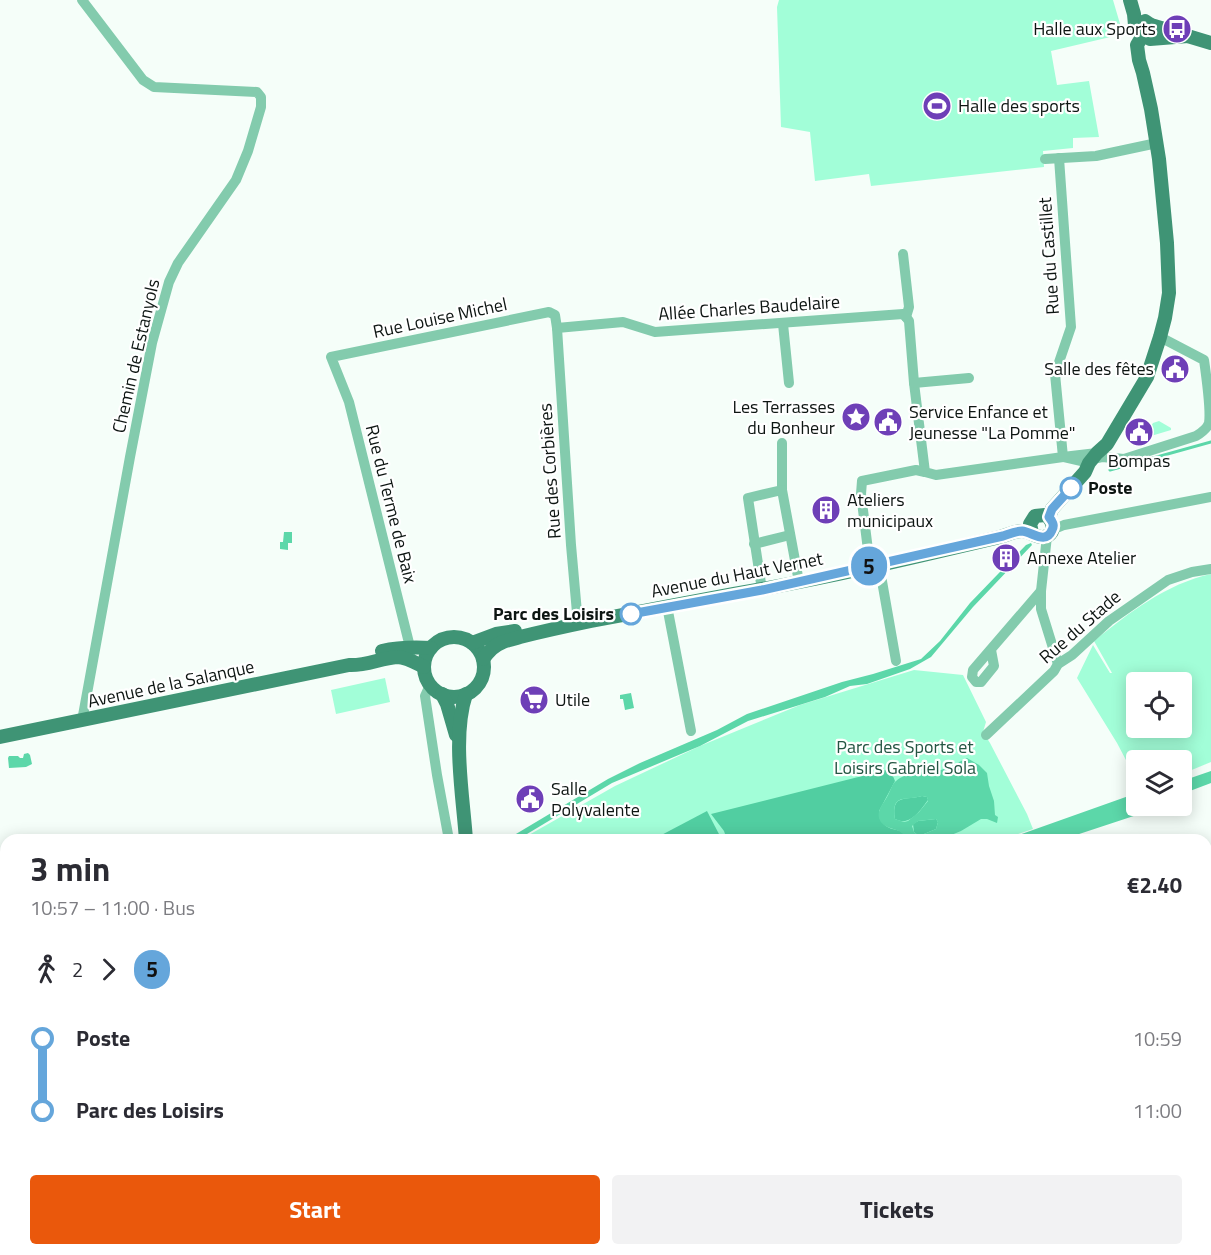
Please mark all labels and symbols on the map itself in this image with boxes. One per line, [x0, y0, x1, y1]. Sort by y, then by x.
bus stop icon: Halle aux Sports [1161, 13, 1193, 45]
place label: Halle aux Sports [1033, 15, 1156, 42]
sports icon: Halle des sports [921, 90, 953, 122]
place label: Halle des sports [958, 92, 1080, 119]
street label: Rue du Castillet [1031, 196, 1066, 316]
street label: Chemin de Estanyols [105, 276, 166, 436]
street label: Allée Charles Baudelaire [657, 288, 841, 327]
street label: Rue Louise Michel [370, 290, 509, 345]
public building icon: Salle des fêtes [1159, 353, 1191, 385]
place label: Salle des fêtes [1044, 355, 1154, 382]
place label: Les Terrasses du Bonheur [732, 393, 835, 441]
place label: Service Enfance et Jeunesse "La Pomme" [909, 398, 1075, 446]
place icon: Les Terrasses du Bonheur [840, 401, 872, 433]
street label: Rue des Corbières [531, 402, 568, 540]
public building icon: Service Enfance et Jeunesse "La Pomme" [872, 406, 904, 438]
public building icon: Bompas [1123, 416, 1155, 448]
street label: Rue du Terme de Baix [359, 422, 424, 586]
place label: Bompas [1108, 447, 1170, 474]
place label: Poste [1088, 474, 1132, 501]
marker: Poste [1060, 477, 1082, 499]
place label: Ateliers municipaux [847, 486, 933, 534]
building icon: Ateliers municipaux [810, 494, 842, 526]
building icon: Annexe Atelier [990, 542, 1022, 574]
street label: Avenue du Haut Vernet [649, 544, 826, 604]
place label: Annexe Atelier [1027, 544, 1136, 571]
line badge: 5 [850, 546, 888, 586]
street label: Rue du Stade [1033, 584, 1126, 670]
place label: Parc des Loisirs [493, 600, 614, 627]
marker: Parc des Loisirs [620, 603, 642, 625]
street label: Avenue de la Salanque [85, 653, 257, 714]
supermarket icon: Utile [518, 684, 550, 716]
place label: Utile [555, 686, 590, 713]
park label: Parc des Sports et Loisirs Gabriel Sola [834, 733, 976, 781]
place label: Salle Polyvalente [551, 775, 640, 823]
public building icon: Salle Polyvalente [514, 783, 546, 815]

